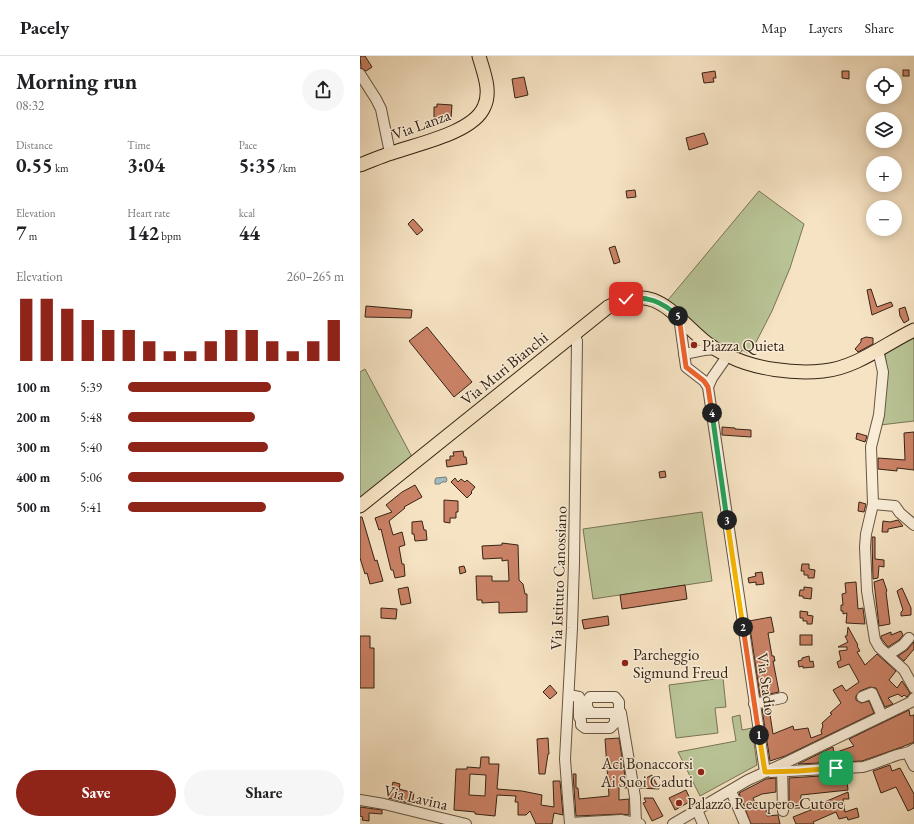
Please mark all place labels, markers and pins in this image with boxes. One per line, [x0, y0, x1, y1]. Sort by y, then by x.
pin [609, 282, 643, 316]
pin: 5 [668, 306, 688, 326]
place label: Piazza Quieta [702, 335, 785, 356]
marker: Piazza Quieta [689, 340, 699, 350]
pin: 4 [702, 403, 722, 423]
pin: 3 [717, 510, 737, 530]
pin: 2 [733, 617, 753, 637]
place label: Parcheggio Sigmund Freud [633, 644, 729, 683]
marker: Parcheggio Sigmund Freud [620, 658, 630, 668]
pin: 1 [749, 725, 769, 745]
pin [819, 751, 853, 785]
place label: Aci Bonaccorsi Ai Suoi Caduti [600, 753, 693, 792]
marker: Aci Bonaccorsi Ai Suoi Caduti [696, 767, 706, 777]
place label: Palazzo Recupero-Cutore [687, 793, 843, 814]
marker: Palazzo Recupero-Cutore [674, 798, 684, 808]

